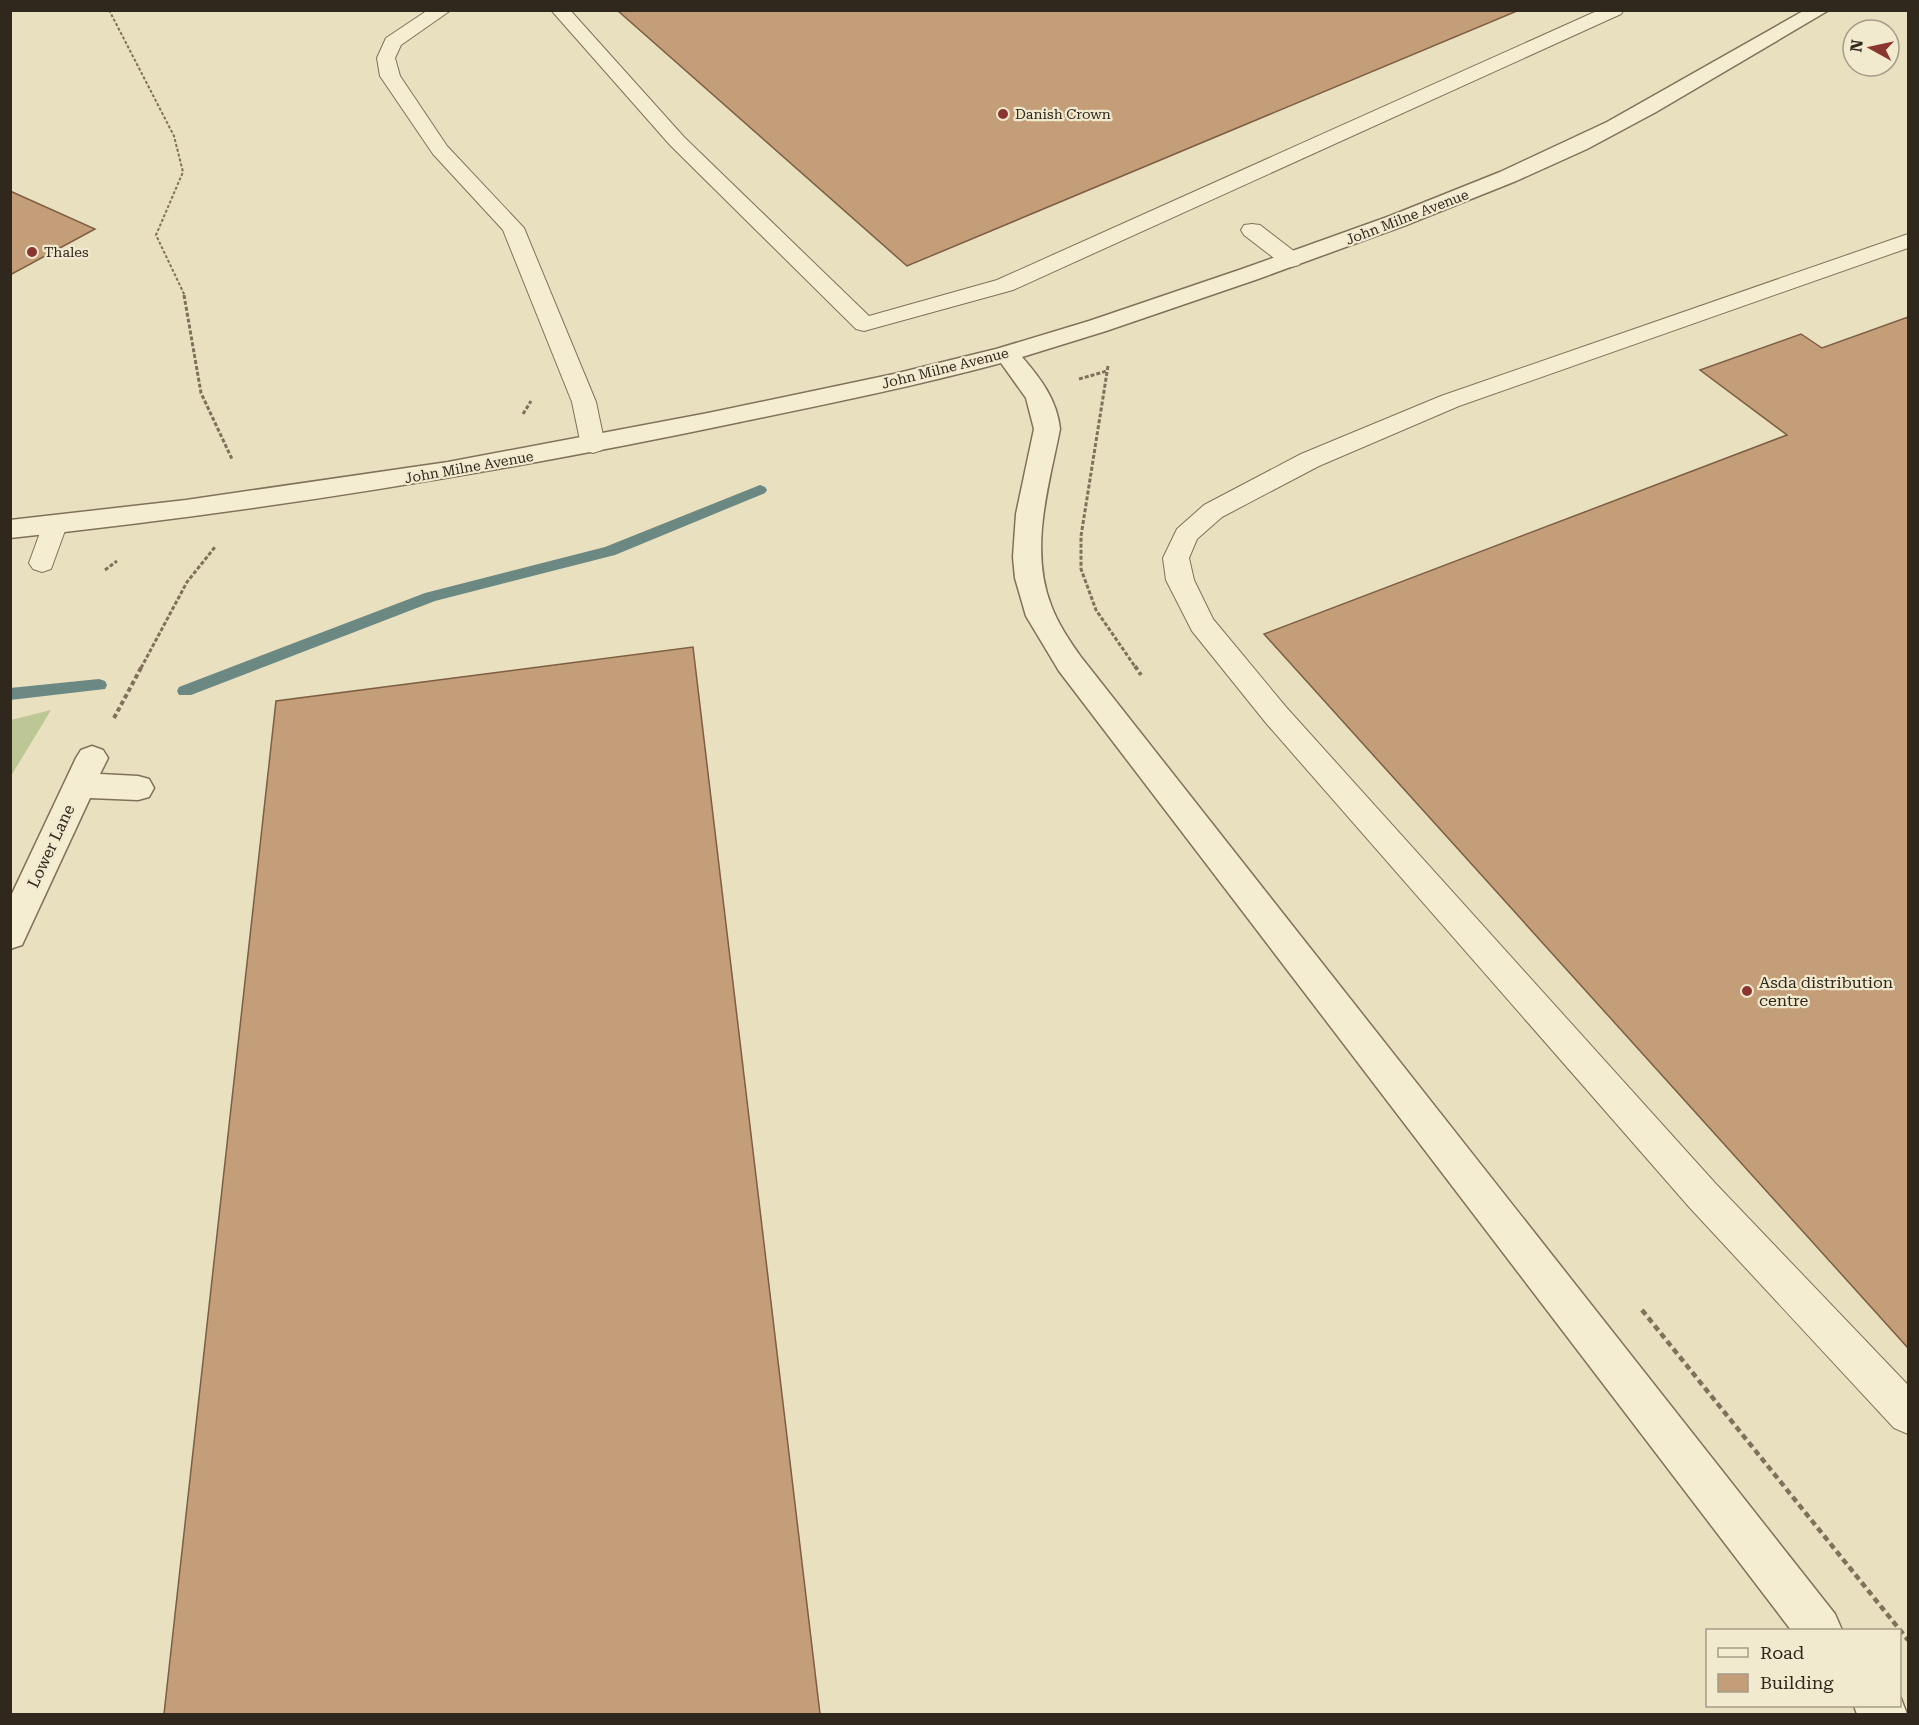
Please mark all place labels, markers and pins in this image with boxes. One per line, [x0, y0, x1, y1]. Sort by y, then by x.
place label: Danish Crown [1015, 106, 1111, 122]
marker: Danish Crown [996, 107, 1010, 121]
place label: Thales [44, 244, 89, 260]
marker: Thales [25, 245, 39, 259]
place label: Asda distribution centre [1759, 973, 1893, 1010]
marker: Asda distribution centre [1740, 984, 1754, 998]

